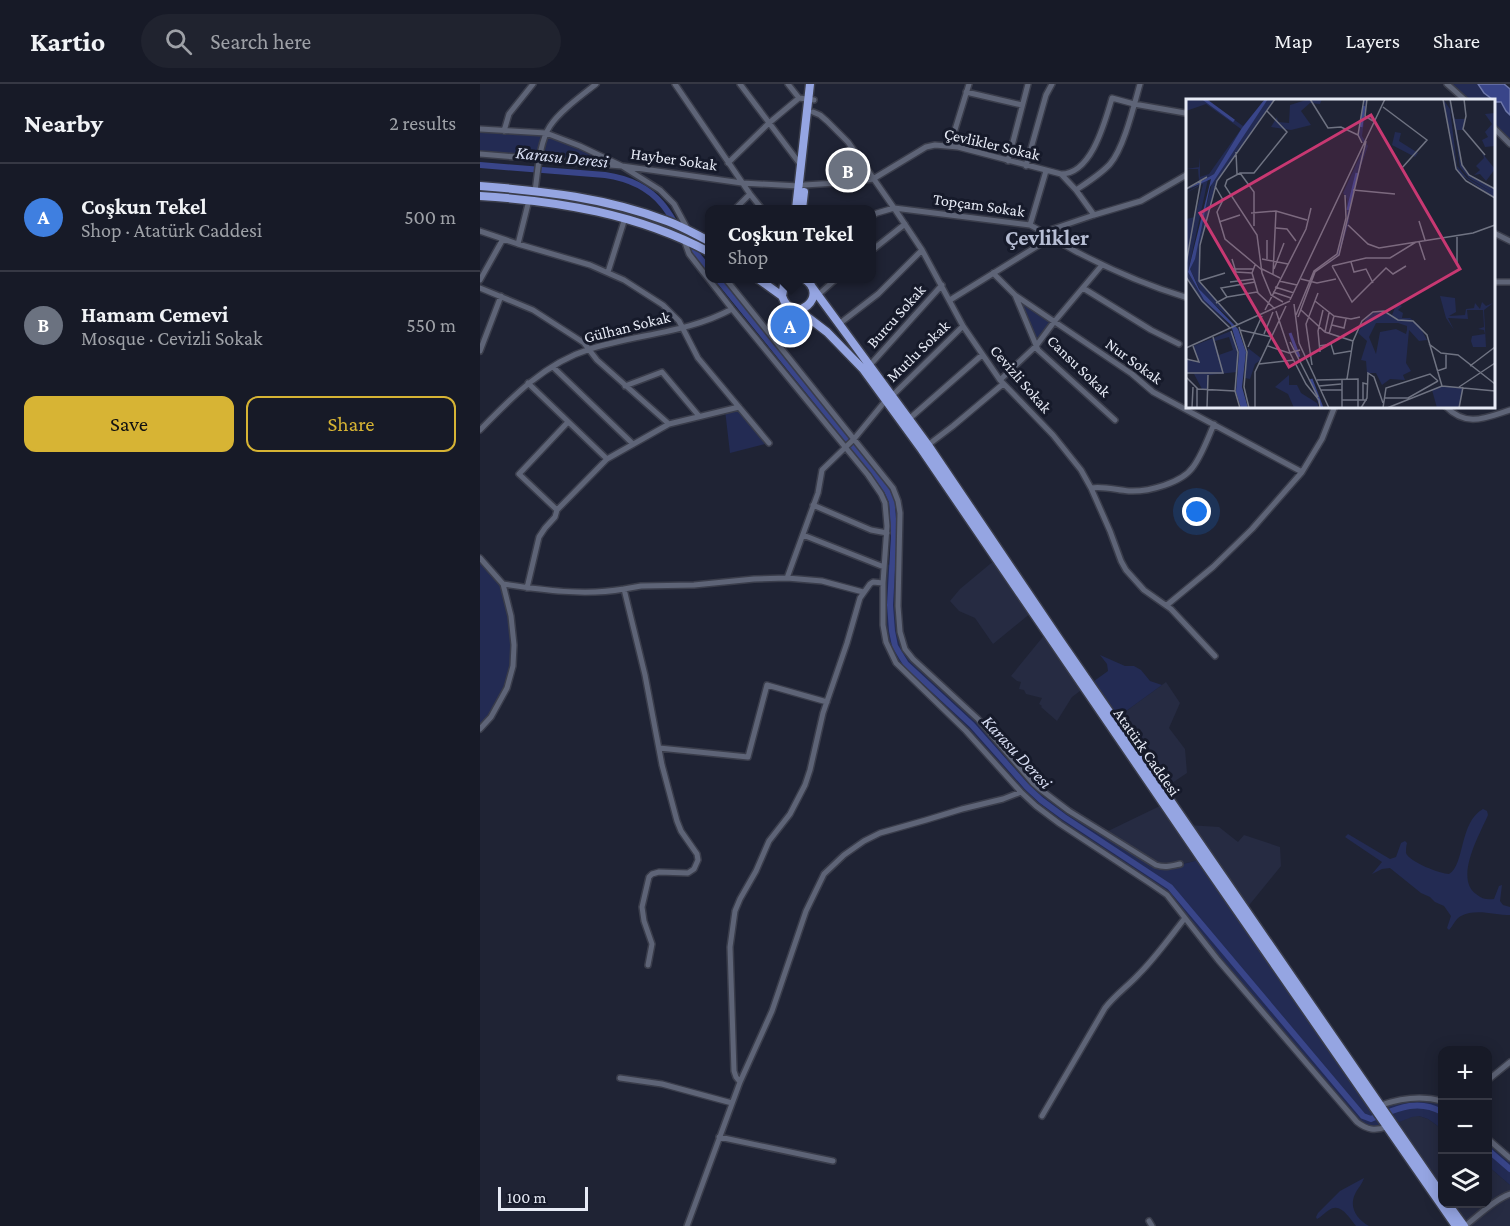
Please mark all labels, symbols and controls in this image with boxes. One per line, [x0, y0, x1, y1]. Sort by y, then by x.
search box [141, 14, 561, 68]
icon: search [162, 25, 195, 58]
text: Kartio [30, 26, 105, 57]
text: Search here [210, 29, 311, 54]
text: Map [1274, 29, 1313, 53]
text: Layers [1346, 29, 1400, 53]
text: Share [1433, 29, 1480, 53]
inset map [1186, 99, 1495, 408]
text: Nearby [24, 109, 103, 138]
text: 2 results [389, 112, 456, 134]
street label: Çevlikler Sokak [942, 125, 1042, 164]
water label: Karasu Deresi [515, 142, 609, 172]
street label: Hayber Sokak [630, 145, 719, 175]
pin: B [828, 148, 868, 193]
street label: Topçam Sokak [932, 190, 1026, 221]
text: Coşkun Tekel [81, 194, 207, 219]
popup [705, 205, 876, 283]
text: A [38, 206, 49, 228]
text: 500 m [404, 206, 456, 228]
text: Shop · Atatürk Caddesi [81, 219, 262, 241]
text: Coşkun Tekel [728, 221, 853, 246]
district label: Çevlikler [1005, 225, 1089, 250]
text: Shop [728, 246, 768, 268]
street label: Burcu Sokak [863, 281, 929, 351]
text: Hamam Cemevi [81, 302, 228, 327]
pin: A [770, 302, 810, 348]
street label: Gülhan Sokak [582, 308, 672, 346]
text: B [38, 314, 49, 336]
text: 550 m [406, 314, 456, 336]
street label: Mutlu Sokak [883, 317, 953, 385]
text: Mosque · Cevizli Sokak [81, 327, 263, 349]
street label: Cansu Sokak [1044, 332, 1114, 401]
street label: Nur Sokak [1102, 335, 1166, 387]
street label: Cevizli Sokak [987, 342, 1055, 417]
button: Save [24, 396, 234, 452]
button: Share [246, 396, 456, 452]
your location [1182, 497, 1211, 526]
street label: Atatürk Caddesi [1111, 705, 1183, 799]
water label: Karasu Deresi [978, 711, 1056, 793]
map controls [1438, 1046, 1492, 1208]
button: + [1438, 1046, 1492, 1100]
button: − [1438, 1100, 1492, 1154]
button: layers [1438, 1154, 1492, 1208]
scale bar [498, 1184, 588, 1212]
text: 100 m [507, 1189, 546, 1206]

